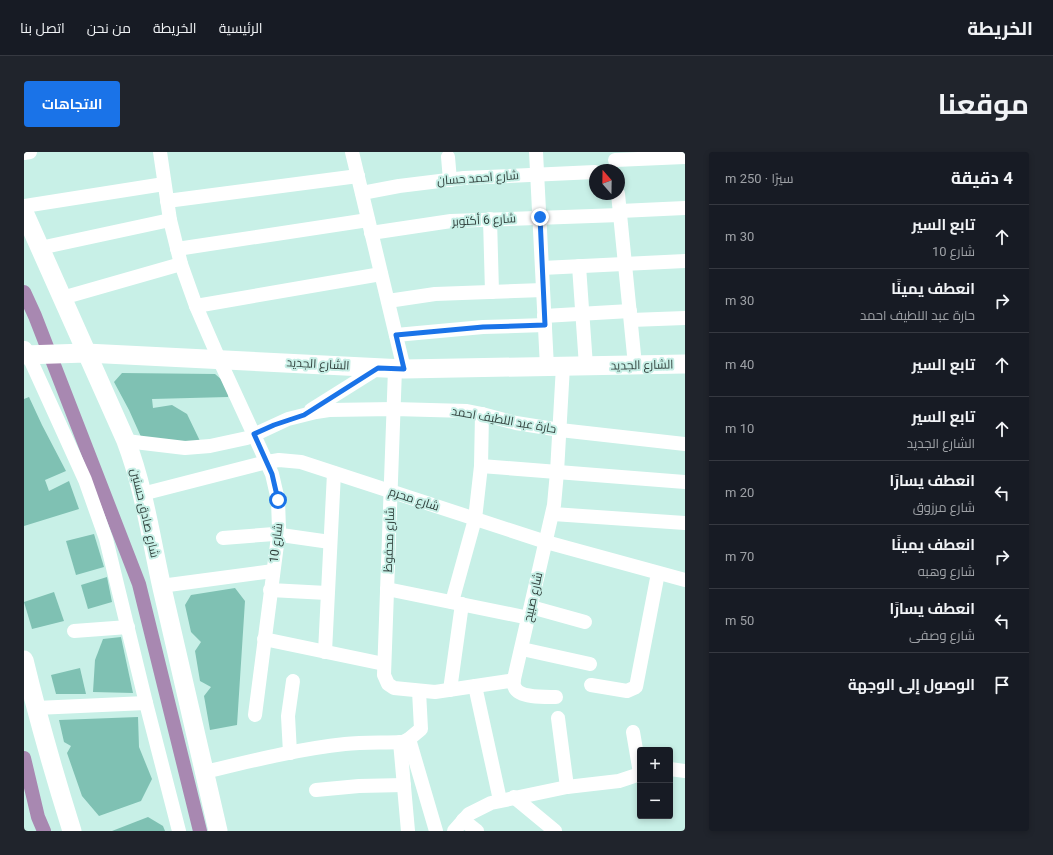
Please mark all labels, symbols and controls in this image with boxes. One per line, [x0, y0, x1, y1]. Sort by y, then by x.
text: الخريطة [967, 17, 1033, 40]
text: اتصل بنا [20, 20, 65, 36]
text: من نحن [87, 20, 131, 36]
text: الخريطة [153, 20, 197, 36]
text: الرئيسية [219, 20, 263, 36]
button: الاتجاهات [24, 81, 120, 127]
text: موقعنا [938, 88, 1029, 121]
north arrow [589, 164, 625, 200]
street label: شارع احمد حسان [437, 168, 520, 189]
text: 4 دقيقة [951, 168, 1013, 188]
text: سيرًا · 250 m [725, 171, 793, 186]
route end [531, 208, 549, 226]
street label: شارع 6 أكتوبر [451, 210, 516, 230]
text: تابع السير [912, 216, 975, 234]
icon: ahead [991, 226, 1013, 248]
text: 30 m [725, 229, 754, 244]
text: شارع 10 [932, 244, 975, 259]
text: انعطف يمينًا [891, 280, 975, 298]
icon: right [991, 290, 1013, 312]
text: 30 m [725, 293, 754, 308]
text: حارة عبد اللطيف احمد [860, 308, 975, 323]
icon: ahead [991, 354, 1013, 376]
street label: الشارع الجديد [286, 355, 350, 374]
text: تابع السير [912, 356, 975, 374]
street label: الشارع الجديد [610, 357, 674, 374]
text: 40 m [725, 357, 754, 372]
street label: حارة عبد اللطيف احمد [451, 404, 557, 436]
text: تابع السير [912, 408, 975, 426]
icon: ahead [991, 418, 1013, 440]
text: 10 m [725, 421, 754, 436]
text: الشارع الجديد [907, 436, 975, 451]
street label: شارع صادق حسنين [127, 467, 162, 559]
text: انعطف يسارًا [889, 472, 975, 490]
icon: left [991, 482, 1013, 504]
street label: شارع محرم [387, 484, 441, 515]
text: 20 m [725, 485, 754, 500]
route start [269, 491, 287, 509]
text: شارع مرزوق [913, 500, 975, 515]
street label: شارع محفوظ [381, 507, 398, 573]
street label: شارع 10 [267, 522, 286, 564]
text: انعطف يمينًا [891, 536, 975, 554]
icon: right [991, 546, 1013, 568]
text: 70 m [725, 549, 754, 564]
text: شارع وهبه [918, 564, 975, 579]
street label: شارع صبيح [520, 571, 547, 623]
text: انعطف يسارًا [889, 600, 975, 618]
icon: left [991, 610, 1013, 632]
text: 50 m [725, 613, 754, 628]
text: شارع وصفى [909, 628, 975, 643]
icon: arrive [991, 674, 1013, 696]
text: الوصول إلى الوجهة [848, 676, 975, 694]
map controls [637, 747, 673, 819]
button: + [637, 747, 673, 783]
button: − [637, 783, 673, 819]

